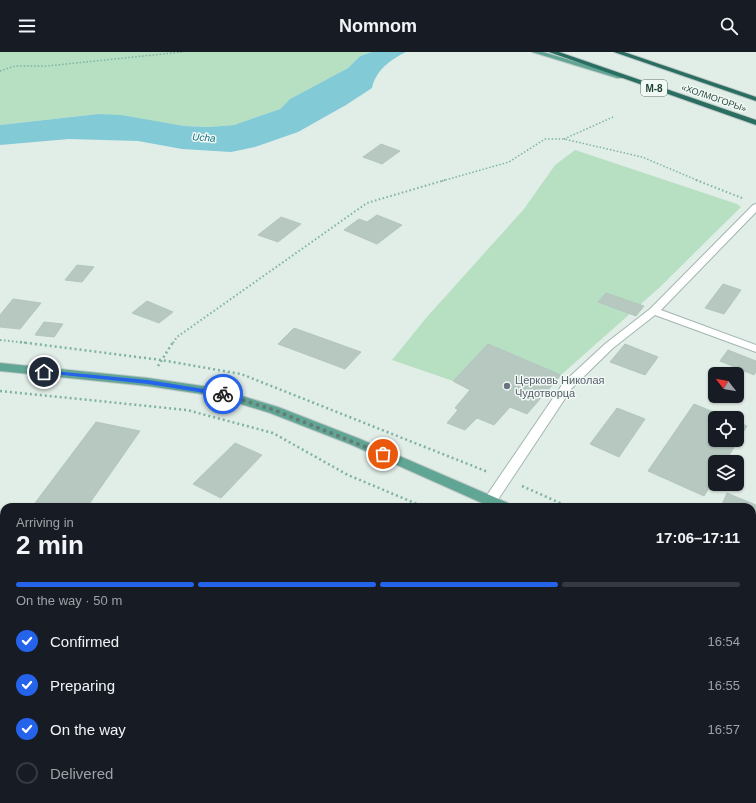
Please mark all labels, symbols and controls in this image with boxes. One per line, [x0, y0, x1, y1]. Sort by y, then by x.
icon: menu [16, 15, 38, 37]
icon: search [718, 15, 740, 37]
text: Nomnom [339, 16, 417, 36]
road number: М-8 [641, 80, 667, 96]
street label: «ХОЛМОГОРЫ» [680, 82, 748, 114]
water label: Ucha [192, 131, 216, 144]
pin [27, 355, 61, 389]
icon: home [33, 361, 55, 383]
north arrow [708, 367, 744, 403]
map controls [708, 367, 744, 491]
courier [203, 374, 243, 414]
place label: Церковь Николая Чудотворца [515, 374, 604, 399]
marker: Церковь Николая Чудотворца [502, 381, 512, 391]
icon: bike [212, 383, 234, 405]
button: locate [708, 411, 744, 447]
pin [366, 437, 400, 471]
icon: bag [372, 443, 394, 465]
button: layers [708, 455, 744, 491]
text: Arriving in [16, 515, 74, 530]
text: 17:06–17:11 [656, 529, 740, 546]
text: 2 min [16, 530, 84, 560]
text: On the way · 50 m [16, 593, 122, 608]
icon: check [16, 630, 38, 652]
text: Confirmed [50, 633, 119, 650]
text: 16:54 [707, 634, 740, 649]
icon: check [16, 674, 38, 696]
text: Preparing [50, 677, 115, 694]
text: 16:55 [707, 678, 740, 693]
icon: check [16, 718, 38, 740]
text: On the way [50, 721, 126, 738]
text: 16:57 [707, 722, 740, 737]
text: Delivered [50, 765, 113, 782]

